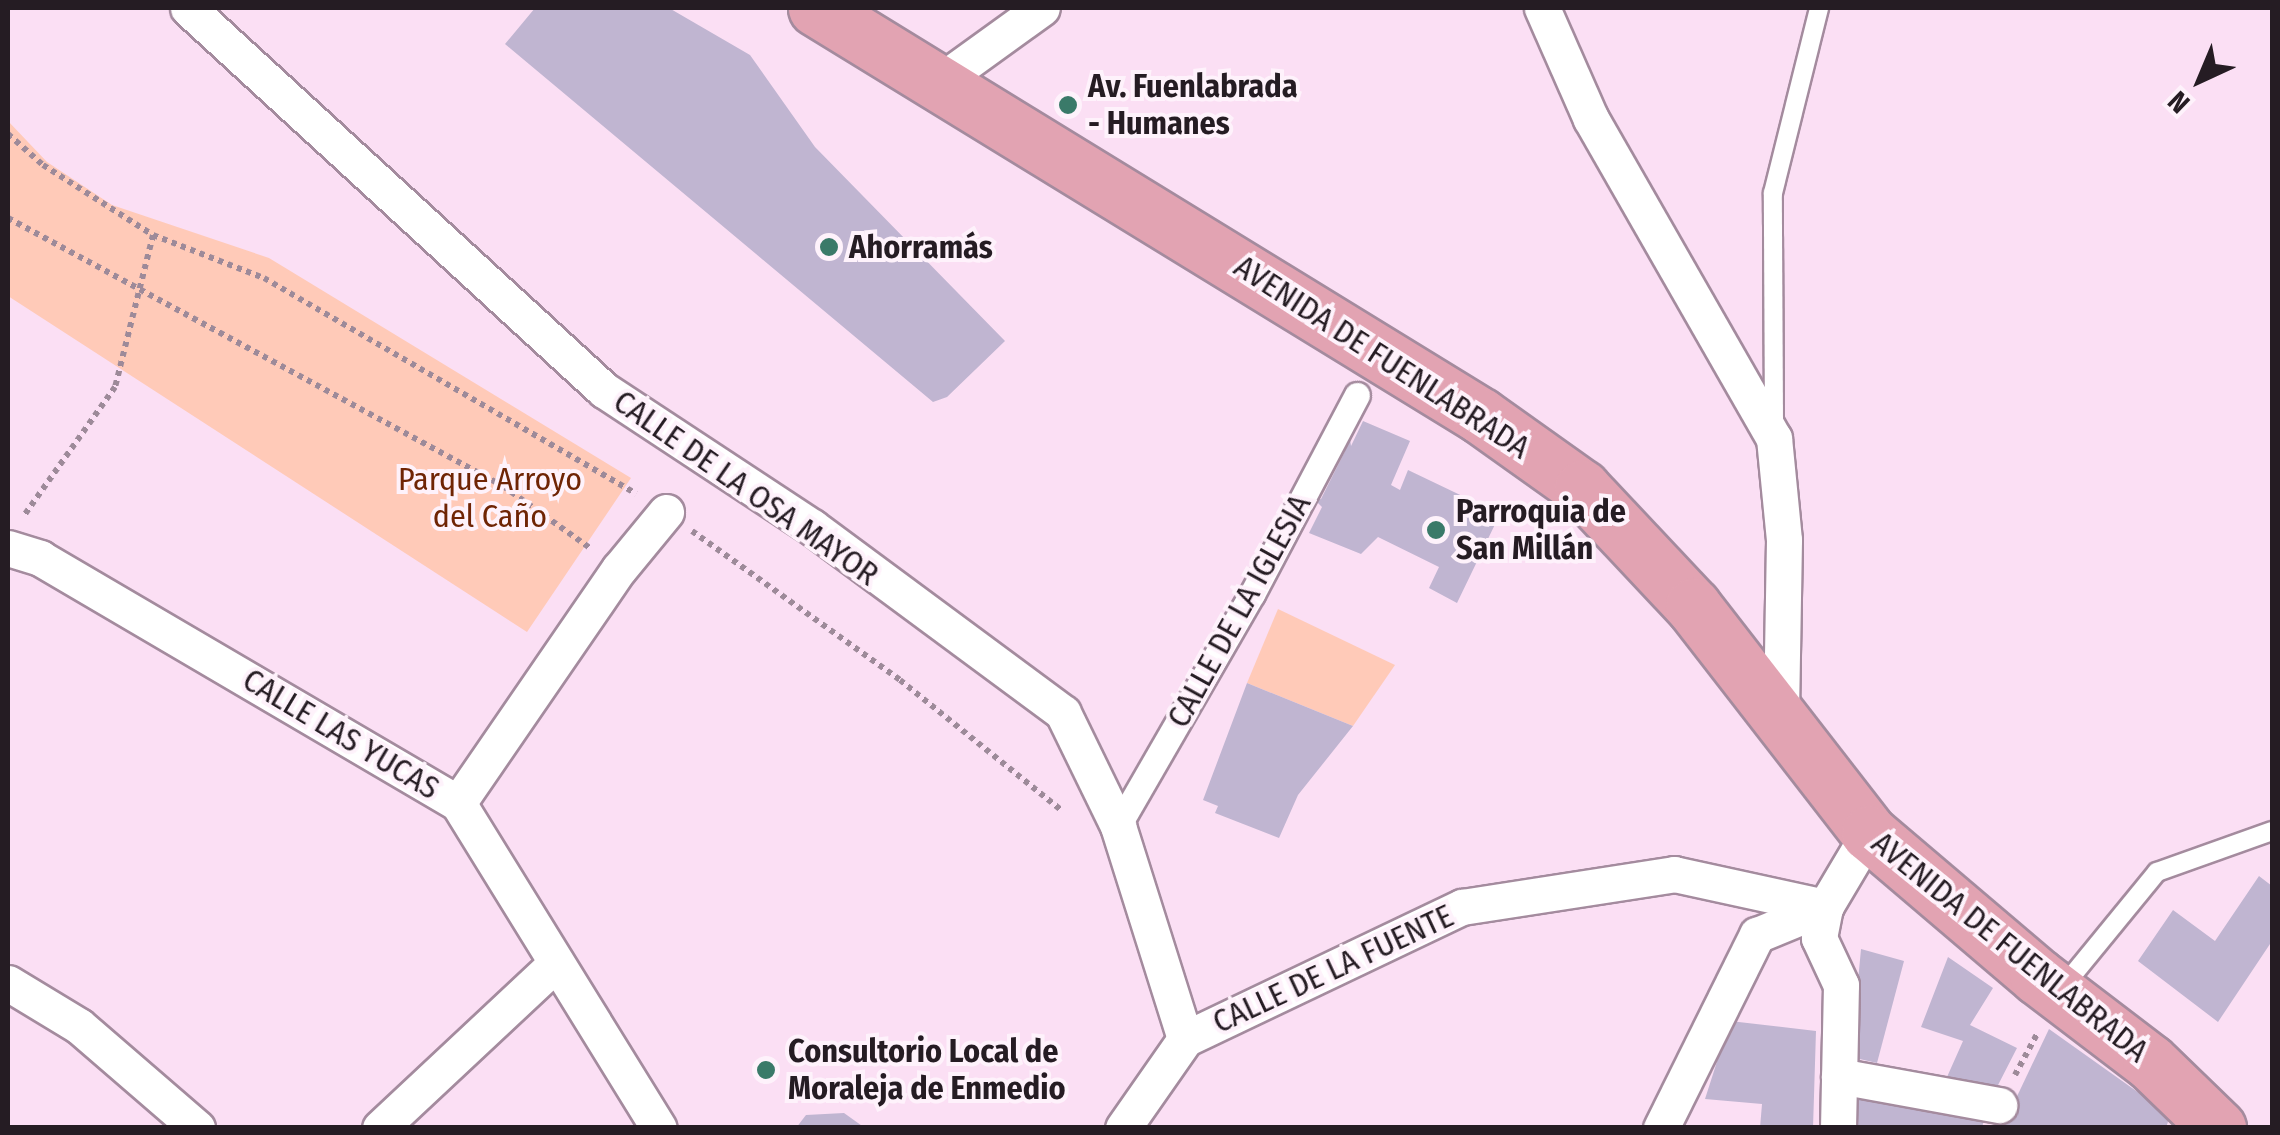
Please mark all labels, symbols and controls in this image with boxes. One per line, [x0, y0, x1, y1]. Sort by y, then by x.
north arrow [2150, 30, 2250, 130]
place label: Av. Fuenlabrada - Humanes [1088, 68, 1298, 143]
text: N [2161, 84, 2196, 120]
marker: Av. Fuenlabrada - Humanes [1057, 94, 1079, 116]
place label: Ahorramás [849, 228, 993, 266]
marker: Ahorramás [818, 236, 840, 258]
street label: AVENIDA DE FUENLABRADA [1227, 247, 1537, 467]
street label: CALLE DE LA OSA MAYOR [606, 382, 886, 594]
park label: Parque Arroyo del Caño [398, 461, 582, 536]
street label: CALLE DE LA IGLESIA [1159, 488, 1319, 734]
place label: Parroquia de San Millán [1456, 493, 1626, 568]
marker: Parroquia de San Millán [1425, 519, 1447, 541]
street label: CALLE LAS YUCAS [236, 660, 446, 808]
street label: AVENIDA DE FUENLABRADA [1864, 824, 2156, 1070]
street label: CALLE DE LA FUENTE [1207, 897, 1459, 1041]
place label: Consultorio Local de Moraleja de Enmedio [788, 1033, 1066, 1108]
marker: Consultorio Local de Moraleja de Enmedio [753, 1057, 779, 1083]

